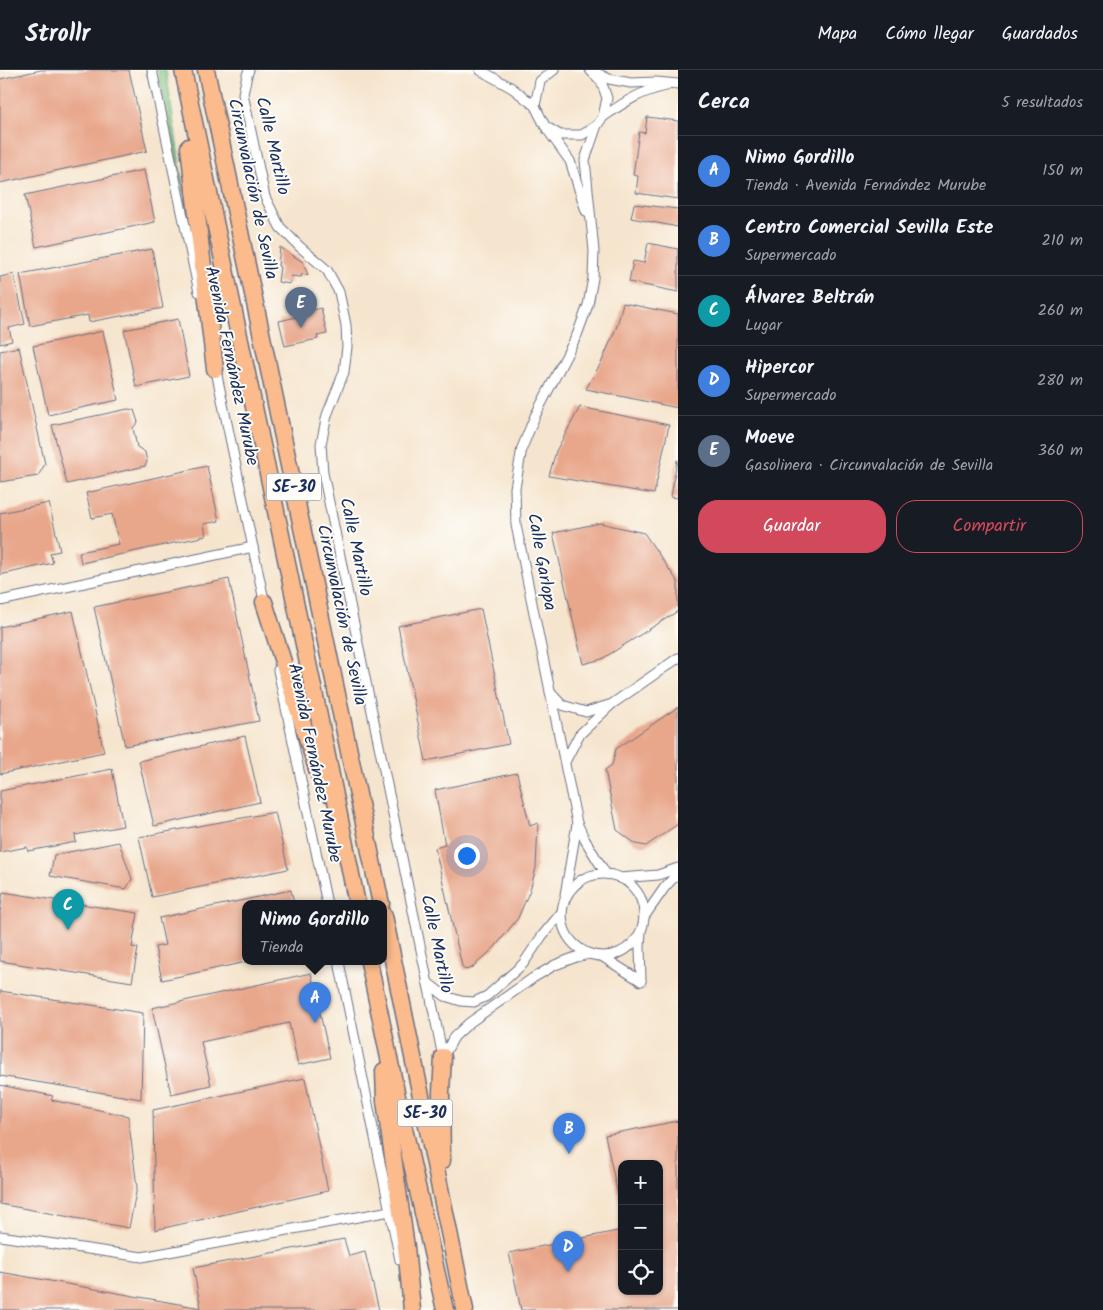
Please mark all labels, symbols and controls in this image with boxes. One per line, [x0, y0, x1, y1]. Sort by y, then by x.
text: Strollr [25, 15, 90, 54]
text: Mapa [818, 20, 857, 49]
text: Cómo llegar [885, 20, 974, 49]
text: Guardados [1002, 20, 1078, 49]
text: Cerca [698, 86, 750, 119]
text: 5 resultados [1001, 90, 1083, 115]
street label: Calle Martillo [247, 94, 297, 198]
street label: Circunvalación de Sevilla [219, 96, 285, 282]
text: Nimo Gordillo [745, 143, 854, 173]
text: A [709, 158, 719, 183]
text: 150 m [1042, 158, 1083, 183]
text: Tienda · Avenida Fernández Murube [745, 173, 986, 198]
text: Centro Comercial Sevilla Este [745, 213, 993, 243]
text: B [709, 228, 719, 253]
text: 210 m [1042, 228, 1083, 253]
text: Supermercado [745, 243, 836, 268]
street label: Avenida Fernández Murube [196, 263, 266, 469]
text: Álvarez Beltrán [745, 283, 874, 313]
pin: E [285, 287, 317, 328]
text: C [709, 298, 719, 323]
text: 260 m [1038, 298, 1083, 323]
text: Lugar [745, 313, 782, 338]
text: Hipercor [745, 353, 814, 383]
text: D [709, 368, 719, 393]
text: 280 m [1037, 368, 1083, 393]
text: Supermercado [745, 383, 836, 408]
text: Moeve [745, 423, 795, 453]
text: E [710, 438, 718, 463]
text: 360 m [1038, 438, 1083, 463]
text: Gasolinera · Circunvalación de Sevilla [745, 453, 993, 478]
road number: SE-30 [266, 474, 322, 501]
street label: Calle Martillo [330, 495, 380, 599]
button: Guardar [698, 500, 886, 553]
button: Compartir [896, 500, 1083, 553]
street label: Calle Garlopa [518, 511, 564, 613]
street label: Circunvalación de Sevilla [308, 522, 374, 708]
street label: Avenida Fernández Murube [279, 660, 349, 866]
your location [454, 843, 480, 869]
pin: C [52, 889, 84, 930]
street label: Calle Martillo [411, 892, 461, 996]
popup [242, 900, 387, 965]
text: Nimo Gordillo [260, 905, 369, 935]
text: Tienda [260, 935, 303, 960]
pin: A [299, 982, 331, 1023]
road number: SE-30 [398, 1100, 452, 1126]
pin: B [553, 1113, 585, 1154]
map controls [618, 1160, 663, 1295]
button: + [618, 1160, 663, 1205]
button: − [618, 1205, 663, 1250]
pin: D [552, 1231, 584, 1272]
button: locate [618, 1250, 663, 1295]

